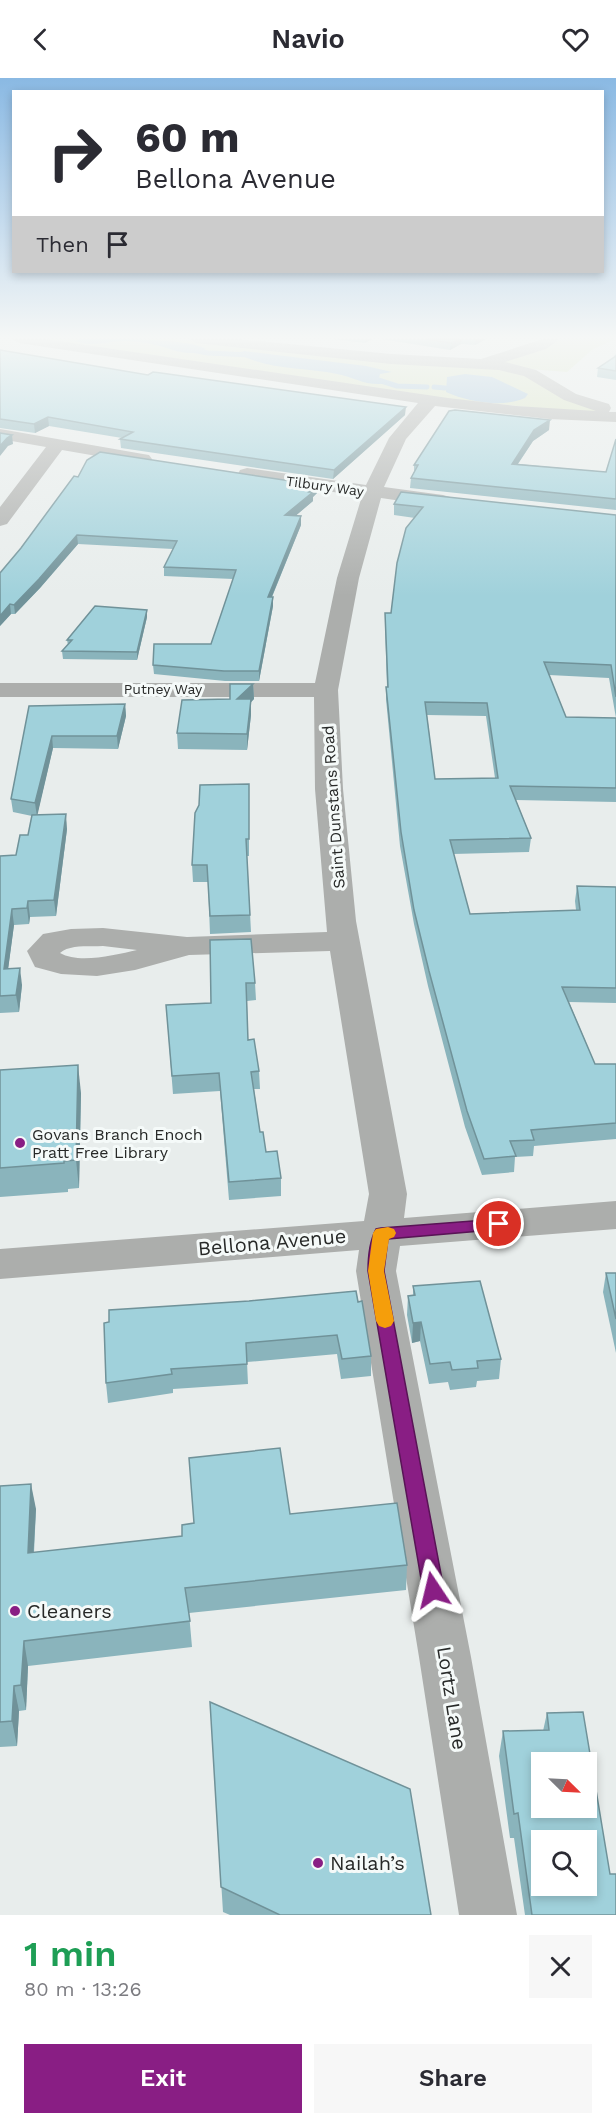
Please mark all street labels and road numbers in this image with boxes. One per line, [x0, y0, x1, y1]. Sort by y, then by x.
street label: Tilbury Way [285, 473, 366, 499]
street label: Putney Way [124, 681, 203, 697]
street label: Saint Dunstans Road [318, 725, 349, 889]
street label: Bellona Avenue [197, 1224, 347, 1260]
street label: Lortz Lane [432, 1645, 472, 1751]

